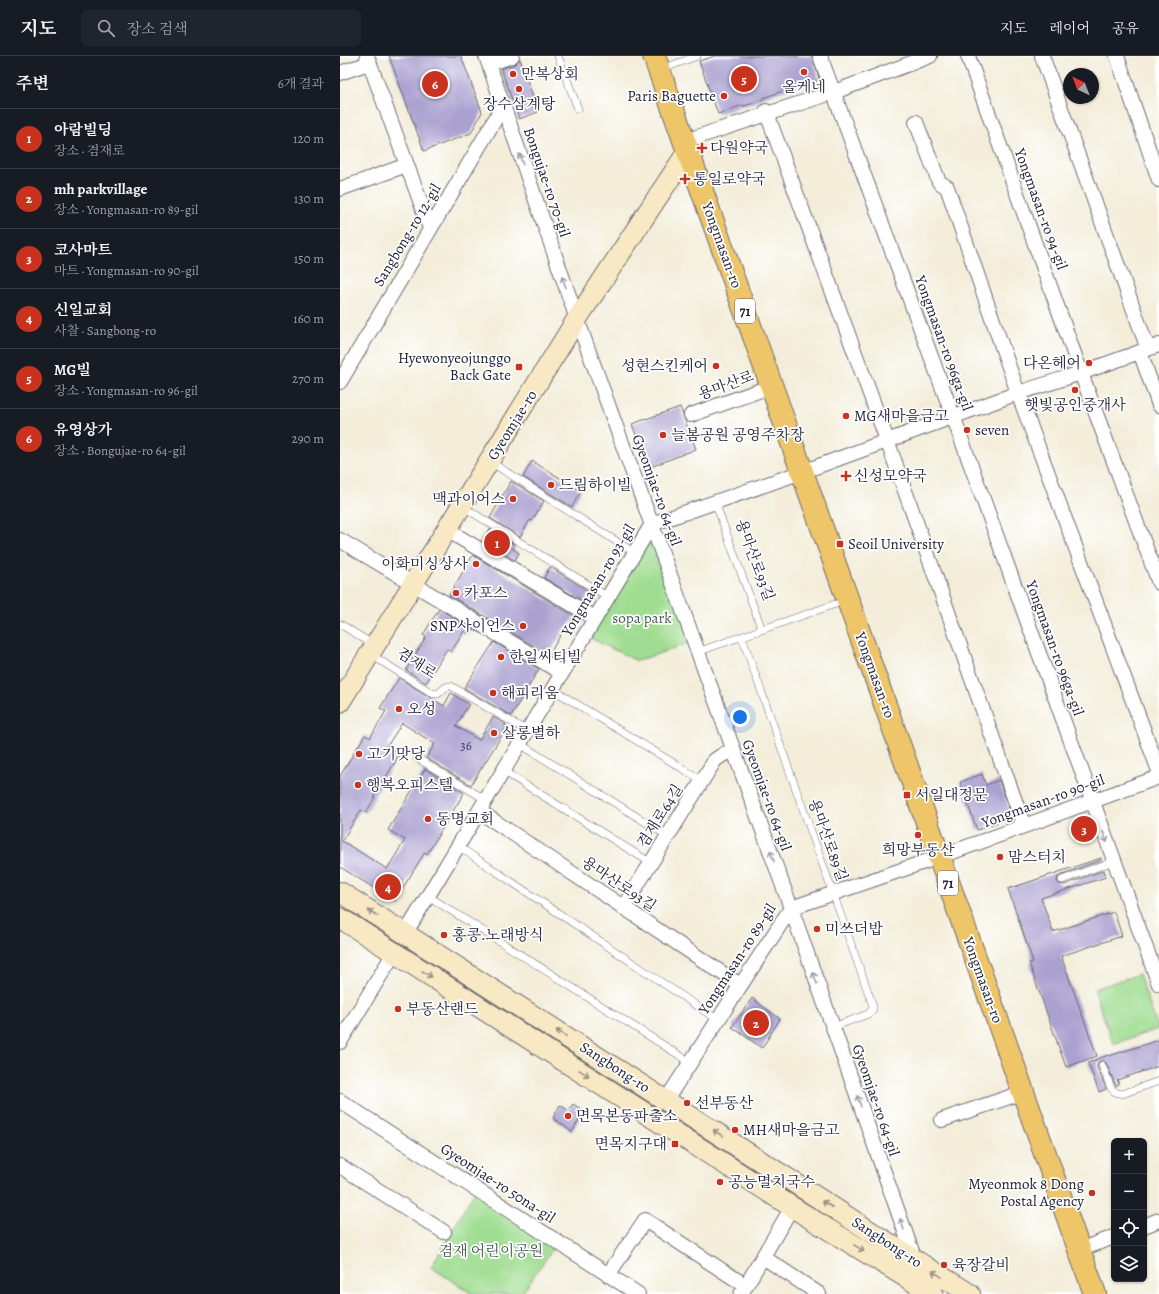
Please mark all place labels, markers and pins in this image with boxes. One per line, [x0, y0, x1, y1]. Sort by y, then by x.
place label: 만복상회 [521, 64, 579, 84]
pin: 5 [731, 64, 757, 94]
marker: 올케네 [799, 67, 809, 77]
pin: 6 [422, 69, 448, 99]
marker: 만복상회 [508, 69, 518, 79]
place label: 올케네 [782, 77, 826, 97]
marker: 장수삼계탕 [514, 84, 524, 94]
place label: Paris Baguette [627, 86, 716, 106]
marker: Paris Baguette [719, 91, 729, 101]
place label: 장수삼계탕 [483, 94, 556, 114]
place label: 다원약국 [710, 138, 768, 158]
marker: 다원약국 [697, 143, 707, 153]
place label: 통일로약국 [693, 169, 766, 189]
marker: 통일로약국 [680, 174, 690, 184]
place label: Hyewonyeojunggo Back Gate [398, 348, 511, 385]
place label: 다온헤어 [1023, 353, 1081, 373]
place label: 성현스킨케어 [621, 356, 708, 376]
marker: 다온헤어 [1084, 358, 1094, 368]
marker: 성현스킨케어 [711, 361, 721, 371]
marker: Hyewonyeojunggo Back Gate [514, 362, 524, 372]
marker: 햇빛공인중개사 [1070, 385, 1080, 395]
place label: 햇빛공인중개사 [1024, 395, 1126, 415]
place label: MG새마을금고 [854, 406, 950, 426]
marker: MG새마을금고 [841, 411, 851, 421]
place label: seven [975, 420, 1009, 440]
place label: 늘봄공원 공영주차장 [671, 425, 805, 445]
marker: seven [962, 425, 972, 435]
marker: 늘봄공원 공영주차장 [658, 430, 668, 440]
place label: 신성모약국 [854, 466, 927, 486]
marker: 신성모약국 [841, 471, 851, 481]
place label: 드림하이빌 [559, 475, 631, 495]
marker: 드림하이빌 [546, 480, 556, 490]
place label: 맥과이어스 [433, 489, 506, 509]
marker: 맥과이어스 [508, 494, 518, 504]
pin: 1 [484, 528, 510, 558]
place label: Seoil University [848, 534, 944, 554]
marker: Seoil University [835, 539, 845, 549]
place label: 이화미싱상사 [381, 554, 468, 574]
marker: 이화미싱상사 [471, 559, 481, 569]
place label: 카포스 [464, 583, 508, 603]
marker: 카포스 [451, 588, 461, 598]
place label: SNP사이언스 [430, 616, 516, 636]
marker: SNP사이언스 [518, 621, 528, 631]
place label: 한일씨티빌 [509, 647, 581, 667]
marker: 한일씨티빌 [496, 652, 506, 662]
place label: 해피리움 [501, 683, 559, 703]
marker: 해피리움 [488, 688, 498, 698]
place label: 오성 [407, 699, 436, 719]
marker: 오성 [394, 704, 404, 714]
place label: 살롱별하 [502, 723, 560, 743]
marker: 살롱별하 [489, 728, 499, 738]
place label: 고기맛당 [367, 744, 425, 764]
marker: 고기맛당 [354, 749, 364, 759]
place label: 행복오피스텔 [366, 775, 453, 795]
marker: 행복오피스텔 [353, 780, 363, 790]
place label: 서일대정문 [915, 785, 988, 805]
marker: 서일대정문 [902, 790, 912, 800]
place label: 동명교회 [436, 809, 494, 829]
marker: 동명교회 [423, 814, 433, 824]
pin: 3 [1071, 814, 1097, 844]
marker: 희망부동산 [913, 830, 923, 840]
place label: 희망부동산 [882, 840, 955, 860]
place label: 맘스터치 [1008, 847, 1066, 867]
marker: 맘스터치 [995, 852, 1005, 862]
pin: 4 [375, 872, 401, 902]
place label: 미쓰더밥 [825, 919, 883, 939]
marker: 미쓰더밥 [812, 924, 822, 934]
place label: 홍콩.노래방식 [452, 925, 544, 945]
marker: 홍콩.노래방식 [439, 930, 449, 940]
place label: 부동산랜드 [406, 999, 479, 1019]
marker: 부동산랜드 [393, 1004, 403, 1014]
pin: 2 [743, 1008, 769, 1038]
place label: 선부동산 [695, 1093, 753, 1113]
marker: 선부동산 [682, 1098, 692, 1108]
place label: 면목본동파출소 [576, 1106, 678, 1126]
marker: 면목본동파출소 [563, 1111, 573, 1121]
place label: MH새마을금고 [743, 1120, 840, 1140]
marker: MH새마을금고 [730, 1125, 740, 1135]
place label: 면목지구대 [595, 1134, 667, 1154]
marker: 면목지구대 [670, 1139, 680, 1149]
place label: 공능멸치국수 [728, 1172, 815, 1192]
place label: Myeonmok 8 Dong Postal Agency [968, 1174, 1084, 1211]
marker: 공능멸치국수 [715, 1177, 725, 1187]
marker: Myeonmok 8 Dong Postal Agency [1087, 1188, 1097, 1198]
place label: 육장갈비 [952, 1255, 1010, 1275]
marker: 육장갈비 [939, 1260, 949, 1270]

